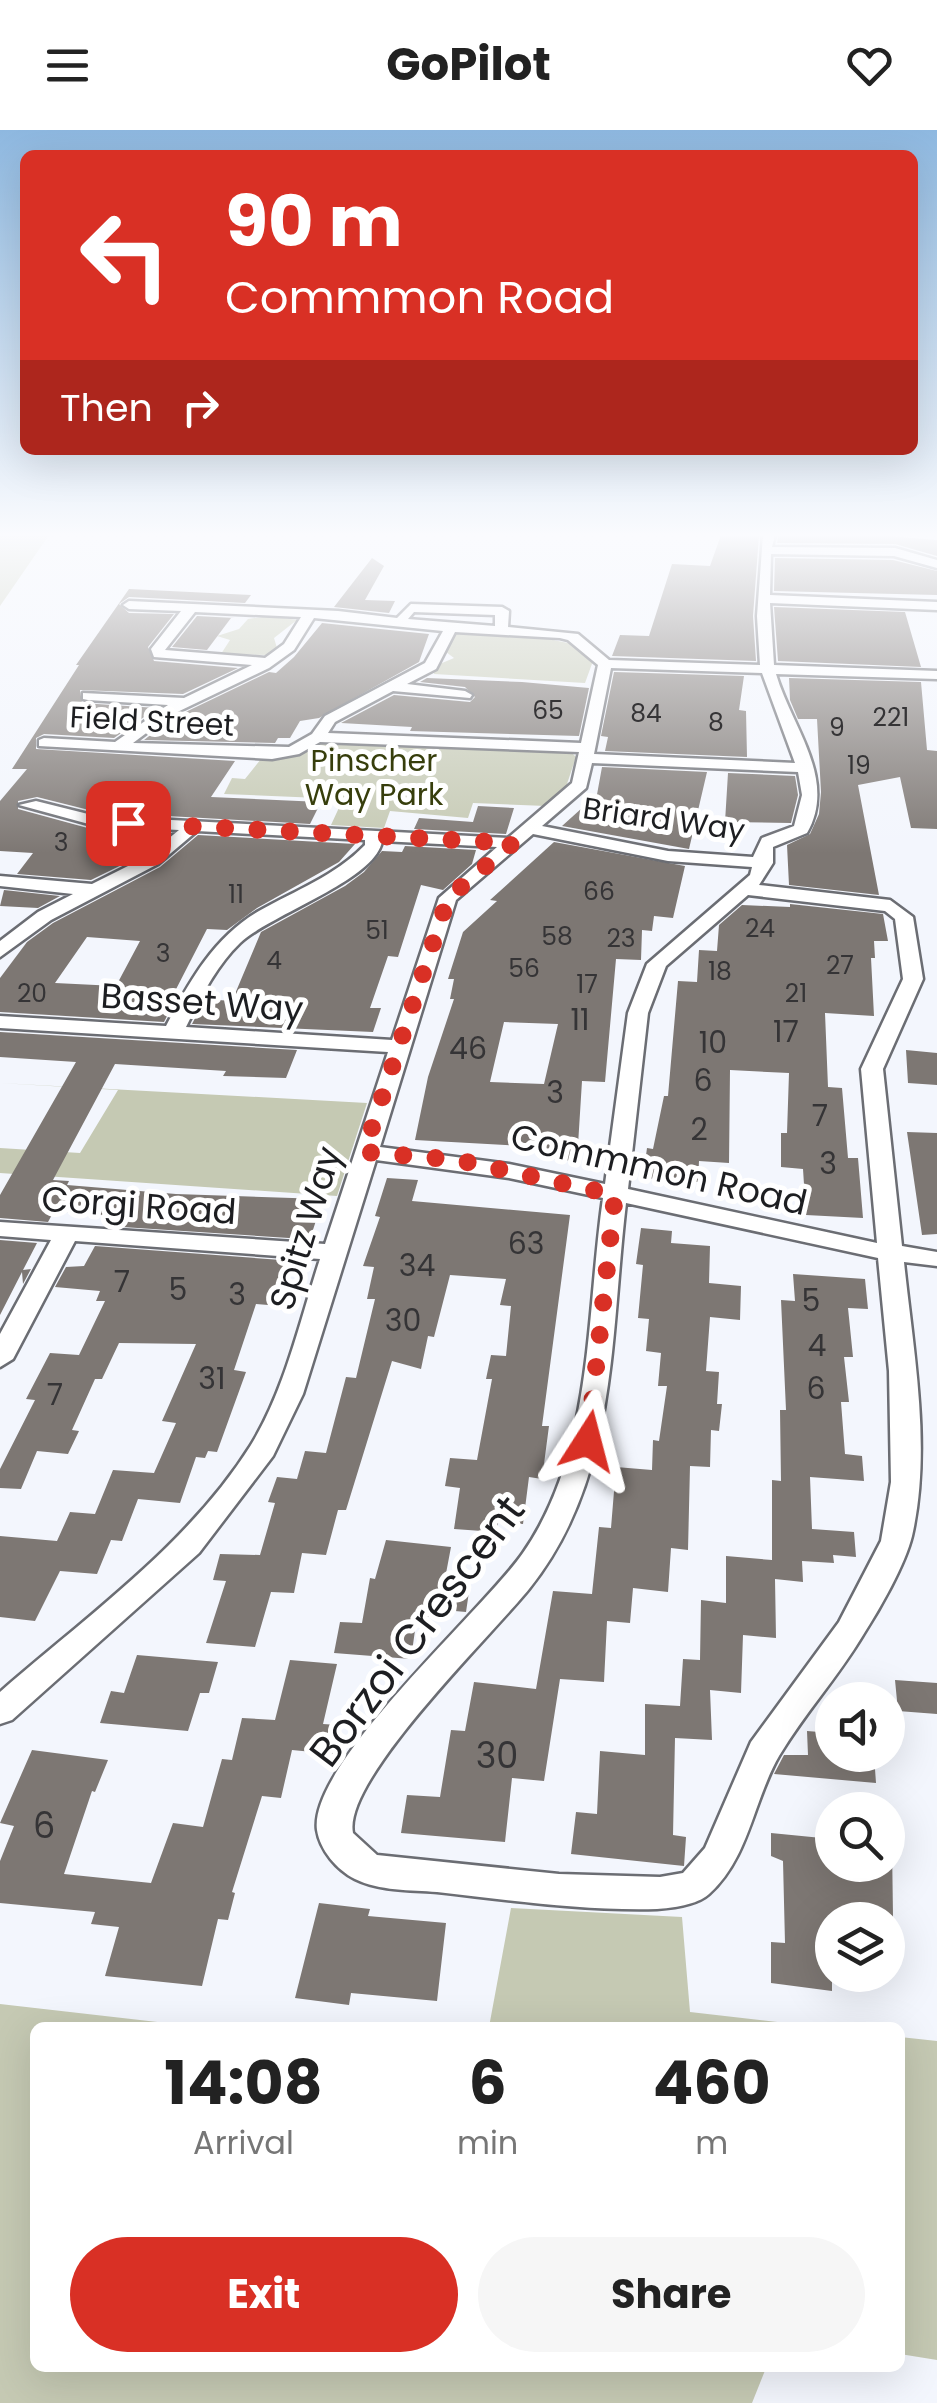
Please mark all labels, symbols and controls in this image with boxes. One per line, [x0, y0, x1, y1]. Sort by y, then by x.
text: GoPilot [386, 33, 551, 96]
icon: menu [40, 38, 95, 93]
icon: heart [842, 38, 897, 93]
text: 90 m [225, 172, 403, 271]
icon: left [60, 190, 190, 320]
text: Commmon Road [225, 266, 614, 329]
icon: right [173, 380, 228, 435]
text: Then [60, 381, 153, 434]
house number: 65 [532, 693, 564, 728]
street label: Field Street [69, 695, 235, 747]
house number: 84 [630, 696, 662, 731]
house number: 221 [873, 700, 909, 735]
house number: 8 [708, 705, 724, 740]
house number: 9 [829, 710, 845, 745]
park label: Pinscher Way Park [305, 739, 444, 816]
house number: 19 [847, 748, 871, 783]
pin [86, 781, 171, 866]
street label: Briard Way [580, 786, 748, 852]
icon: arrive [101, 796, 156, 851]
house number: 3 [54, 825, 68, 860]
house number: 66 [583, 874, 615, 909]
house number: 11 [228, 877, 244, 912]
house number: 24 [745, 911, 775, 946]
house number: 51 [365, 913, 389, 948]
house number: 58 [541, 919, 573, 954]
house number: 23 [606, 921, 636, 956]
house number: 3 [156, 936, 170, 971]
house number: 4 [266, 943, 282, 978]
house number: 27 [826, 948, 854, 983]
house number: 56 [508, 951, 540, 986]
house number: 18 [708, 954, 732, 989]
house number: 17 [576, 967, 598, 1002]
street label: Basset Way [99, 970, 305, 1034]
house number: 20 [17, 976, 47, 1011]
house number: 21 [785, 976, 807, 1011]
house number: 11 [570, 998, 590, 1041]
house number: 17 [773, 1010, 799, 1053]
house number: 10 [699, 1021, 727, 1064]
house number: 46 [449, 1027, 487, 1070]
house number: 6 [693, 1059, 713, 1102]
house number: 3 [546, 1071, 564, 1114]
house number: 7 [812, 1094, 828, 1137]
house number: 2 [690, 1108, 708, 1151]
street label: Commmon Road [506, 1111, 812, 1227]
street label: Spitz Way [257, 1140, 353, 1316]
house number: 3 [819, 1142, 837, 1185]
street label: Corgi Road [40, 1174, 238, 1236]
house number: 63 [508, 1222, 544, 1265]
house number: 34 [399, 1244, 435, 1287]
house number: 7 [114, 1260, 130, 1303]
house number: 5 [169, 1268, 187, 1311]
house number: 3 [228, 1273, 246, 1316]
house number: 5 [802, 1279, 820, 1322]
house number: 30 [385, 1299, 421, 1342]
house number: 4 [808, 1324, 826, 1367]
house number: 31 [198, 1357, 226, 1400]
house number: 6 [806, 1367, 826, 1410]
house number: 7 [47, 1373, 63, 1416]
position arrow [536, 1389, 640, 1493]
street label: Borzoi Crescent [295, 1483, 539, 1779]
map controls [815, 1682, 905, 1992]
button: sound [815, 1682, 905, 1772]
house number: 30 [476, 1731, 518, 1780]
button: search [815, 1792, 905, 1882]
house number: 6 [33, 1801, 55, 1850]
button: layers [815, 1902, 905, 1992]
text: 14:08 [164, 2041, 323, 2125]
text: 6 [468, 2041, 507, 2125]
text: 460 [653, 2041, 771, 2125]
text: Arrival [193, 2120, 294, 2165]
text: min [457, 2120, 518, 2165]
text: m [695, 2120, 728, 2165]
button: Exit [70, 2237, 458, 2352]
button: Share [478, 2237, 865, 2352]

